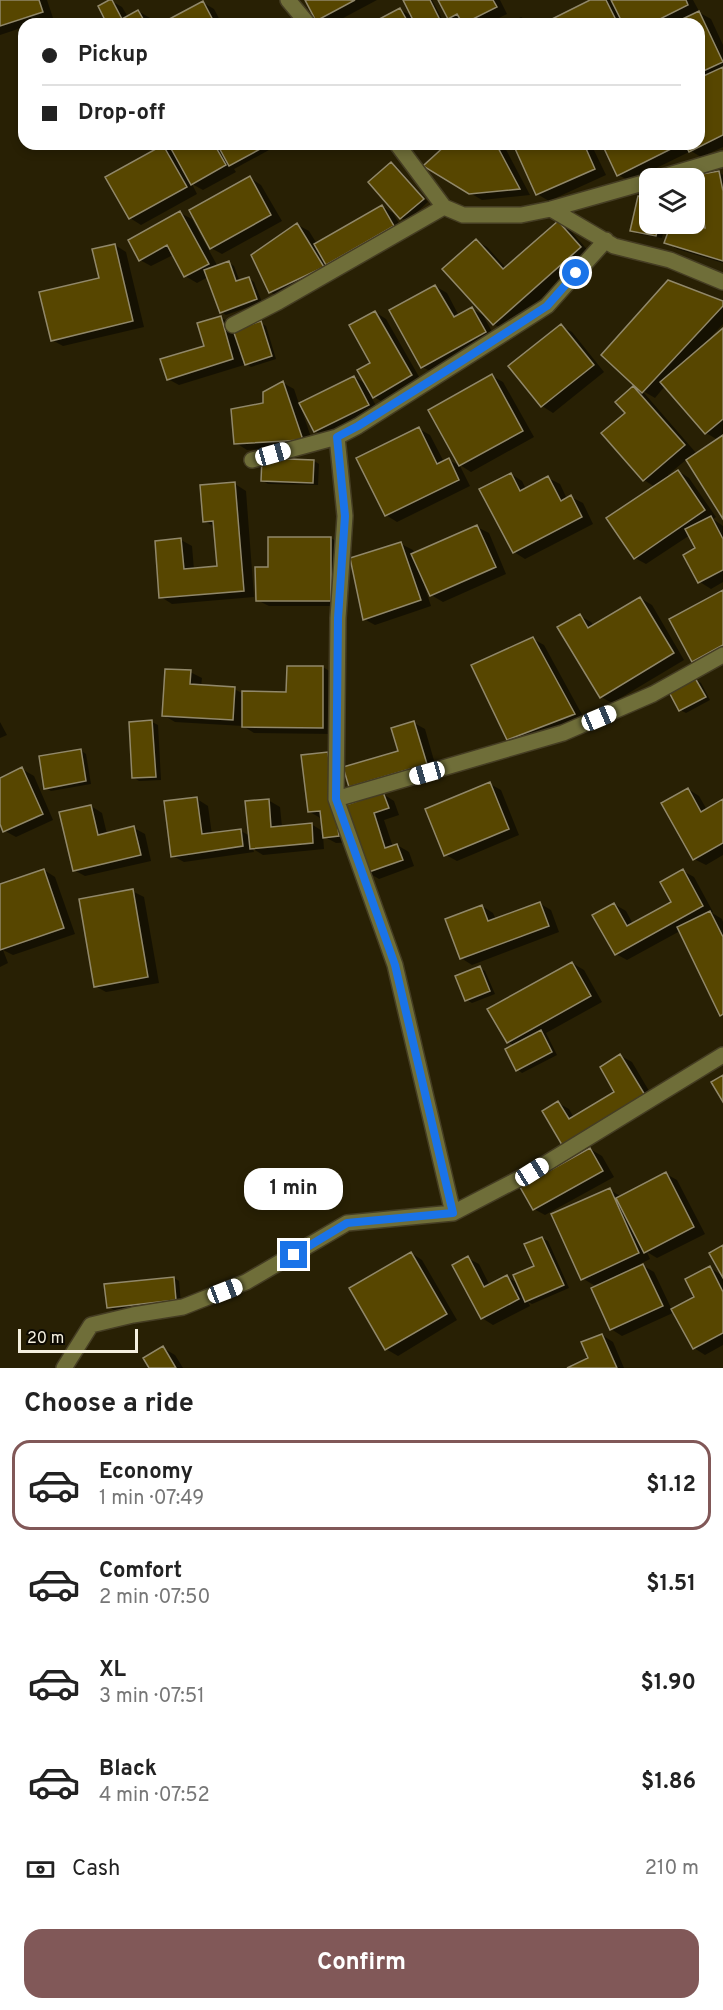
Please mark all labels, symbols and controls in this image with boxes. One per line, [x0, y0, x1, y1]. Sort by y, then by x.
text: Pickup [78, 42, 148, 69]
text: Drop-off [78, 100, 165, 127]
map controls [639, 168, 705, 234]
button: layers [639, 168, 705, 234]
route start [562, 259, 589, 286]
car [253, 440, 293, 468]
car [579, 703, 619, 733]
car [407, 759, 447, 787]
car [512, 1155, 552, 1189]
callout: 1 min [244, 1168, 344, 1210]
text: 1 min [269, 1176, 318, 1202]
route end [280, 1241, 307, 1268]
car [205, 1276, 245, 1306]
scale bar [18, 1326, 138, 1354]
text: 20 m [27, 1329, 64, 1349]
text: Choose a ride [24, 1387, 194, 1421]
icon: car [27, 1458, 81, 1512]
text: Economy [99, 1459, 193, 1486]
text: $1.12 [646, 1472, 696, 1499]
text: 1 min · 07:49 [99, 1486, 204, 1512]
icon: car [27, 1557, 81, 1611]
text: Comfort [99, 1558, 182, 1585]
text: $1.51 [646, 1571, 696, 1598]
text: 2 min · 07:50 [99, 1585, 210, 1611]
icon: car [27, 1656, 81, 1710]
text: XL [99, 1657, 126, 1684]
text: $1.90 [640, 1670, 696, 1697]
text: 3 min · 07:51 [99, 1684, 205, 1710]
icon: car [27, 1755, 81, 1809]
text: Black [99, 1756, 157, 1783]
text: $1.86 [641, 1769, 696, 1796]
text: 4 min · 07:52 [99, 1783, 210, 1809]
icon: cash [24, 1853, 57, 1886]
text: Cash [72, 1856, 121, 1883]
text: 210 m [645, 1856, 699, 1882]
button: Confirm [24, 1929, 699, 1998]

